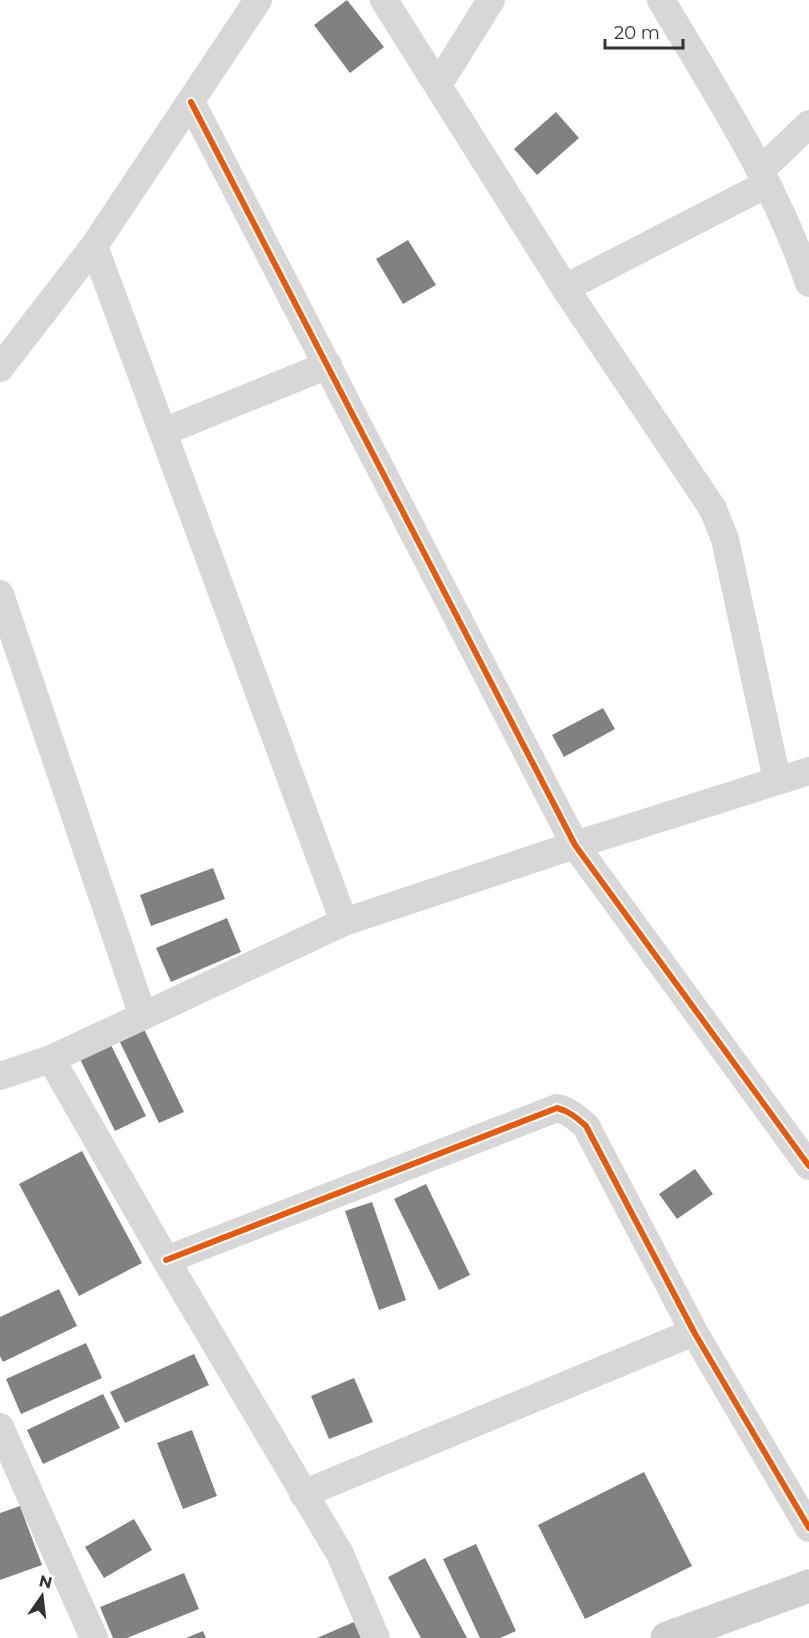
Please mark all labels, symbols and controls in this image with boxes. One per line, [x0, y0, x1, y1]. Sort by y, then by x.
scale bar [605, 12, 683, 50]
text: 20 m [614, 22, 660, 44]
north arrow [12, 1566, 72, 1626]
text: N [37, 1571, 54, 1593]

